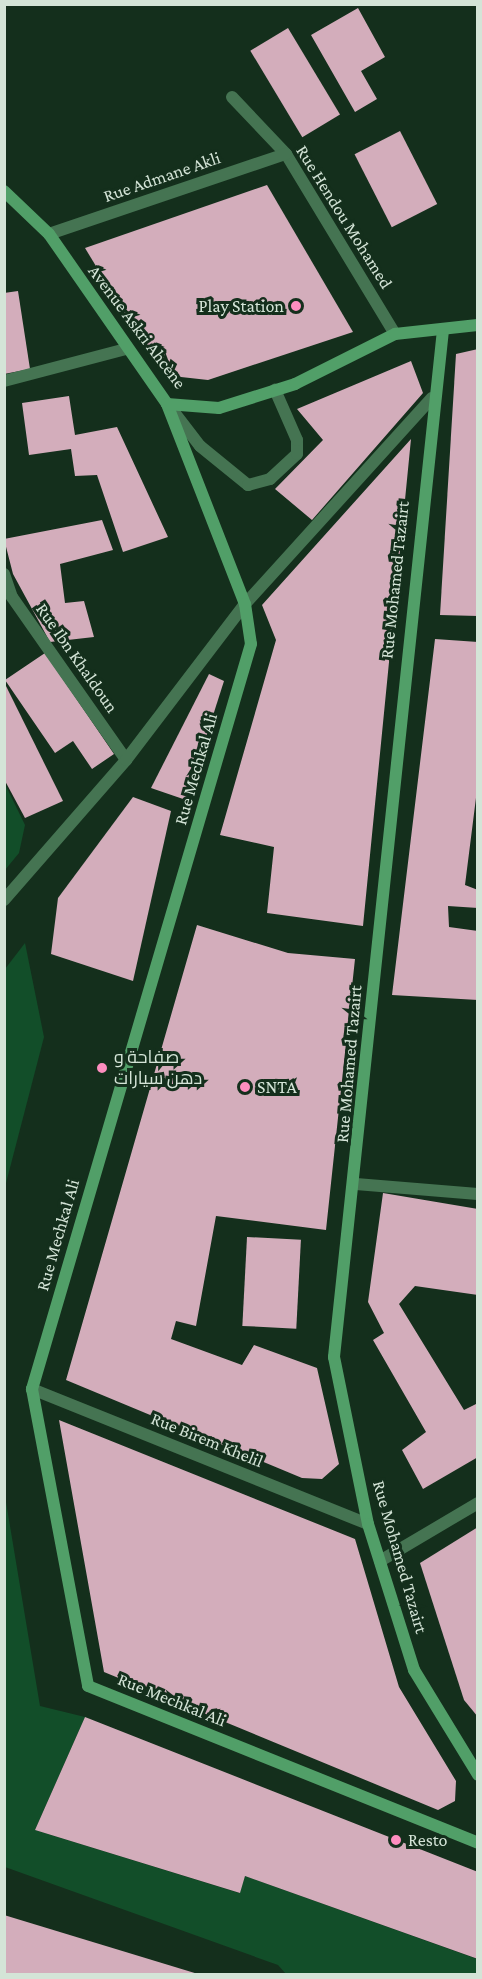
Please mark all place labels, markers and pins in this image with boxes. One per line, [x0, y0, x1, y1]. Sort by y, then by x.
place label: Play Station [198, 295, 284, 317]
marker: Play Station [289, 299, 303, 313]
place label: صفاحة و دهن سيارات [114, 1047, 202, 1090]
marker: صفاحة و دهن سيارات [95, 1061, 109, 1075]
place label: SNTA [257, 1076, 297, 1098]
marker: SNTA [238, 1080, 252, 1094]
place label: Resto [408, 1829, 447, 1851]
marker: Resto [389, 1833, 403, 1847]

